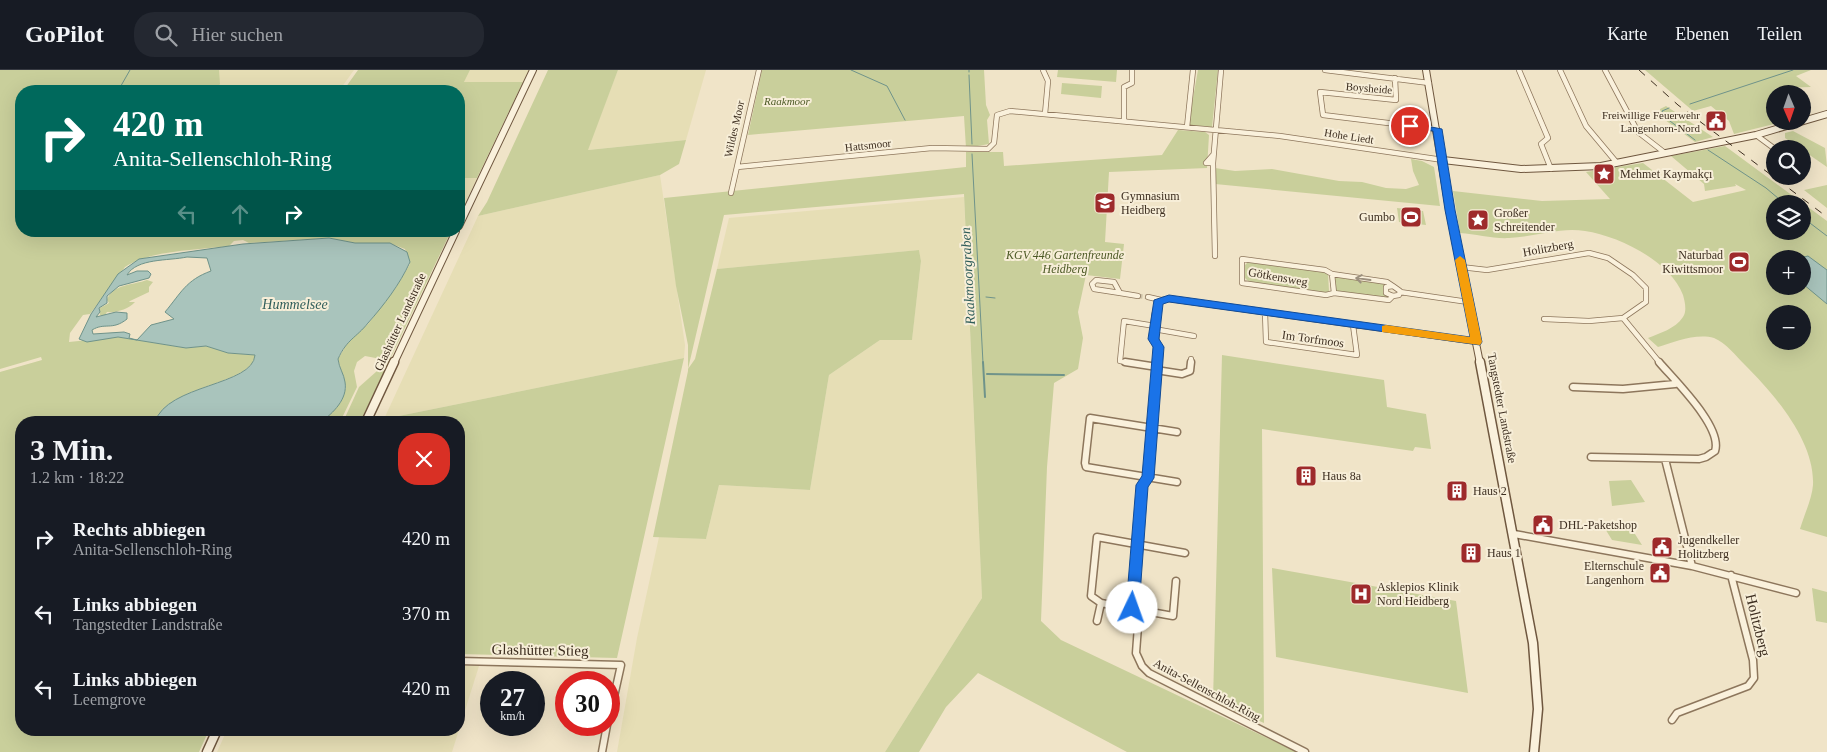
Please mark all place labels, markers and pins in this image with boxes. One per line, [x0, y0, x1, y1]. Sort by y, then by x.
pin [1389, 105, 1431, 147]
place label: Freiwillige Feuerwehr Langenhorn-Nord [1602, 109, 1700, 134]
public building icon: Freiwillige Feuerwehr Langenhorn-Nord [1704, 109, 1728, 133]
place icon: Mehmet Kaymakçı [1592, 162, 1616, 186]
place label: Mehmet Kaymakçı [1620, 167, 1713, 181]
place label: Gymnasium Heidberg [1121, 189, 1180, 217]
school or university icon: Gymnasium Heidberg [1093, 191, 1117, 215]
sports icon: Gumbo [1399, 205, 1423, 229]
place label: Großer Schreitender [1494, 206, 1555, 234]
place icon: Großer Schreitender [1466, 208, 1490, 232]
place label: Gumbo [1359, 210, 1395, 224]
place label: Naturbad Kiwittsmoor [1662, 248, 1723, 276]
sports icon: Naturbad Kiwittsmoor [1727, 250, 1751, 274]
building icon: Haus 8a [1294, 464, 1318, 488]
place label: Haus 8a [1322, 469, 1362, 483]
building icon: Haus 2 [1445, 479, 1469, 503]
place label: Haus 2 [1473, 484, 1507, 498]
public building icon: DHL-Paketshop [1531, 513, 1555, 537]
place label: DHL-Paketshop [1559, 518, 1637, 532]
place label: Jugendkeller Holitzberg [1678, 533, 1739, 561]
public building icon: Jugendkeller Holitzberg [1650, 535, 1674, 559]
building icon: Haus 1 [1459, 541, 1483, 565]
place label: Haus 1 [1487, 546, 1521, 560]
place label: Elternschule Langenhorn [1584, 559, 1644, 587]
public building icon: Elternschule Langenhorn [1648, 561, 1672, 585]
place label: Asklepios Klinik Nord Heidberg [1377, 580, 1459, 608]
hospital icon: Asklepios Klinik Nord Heidberg [1349, 582, 1373, 606]

